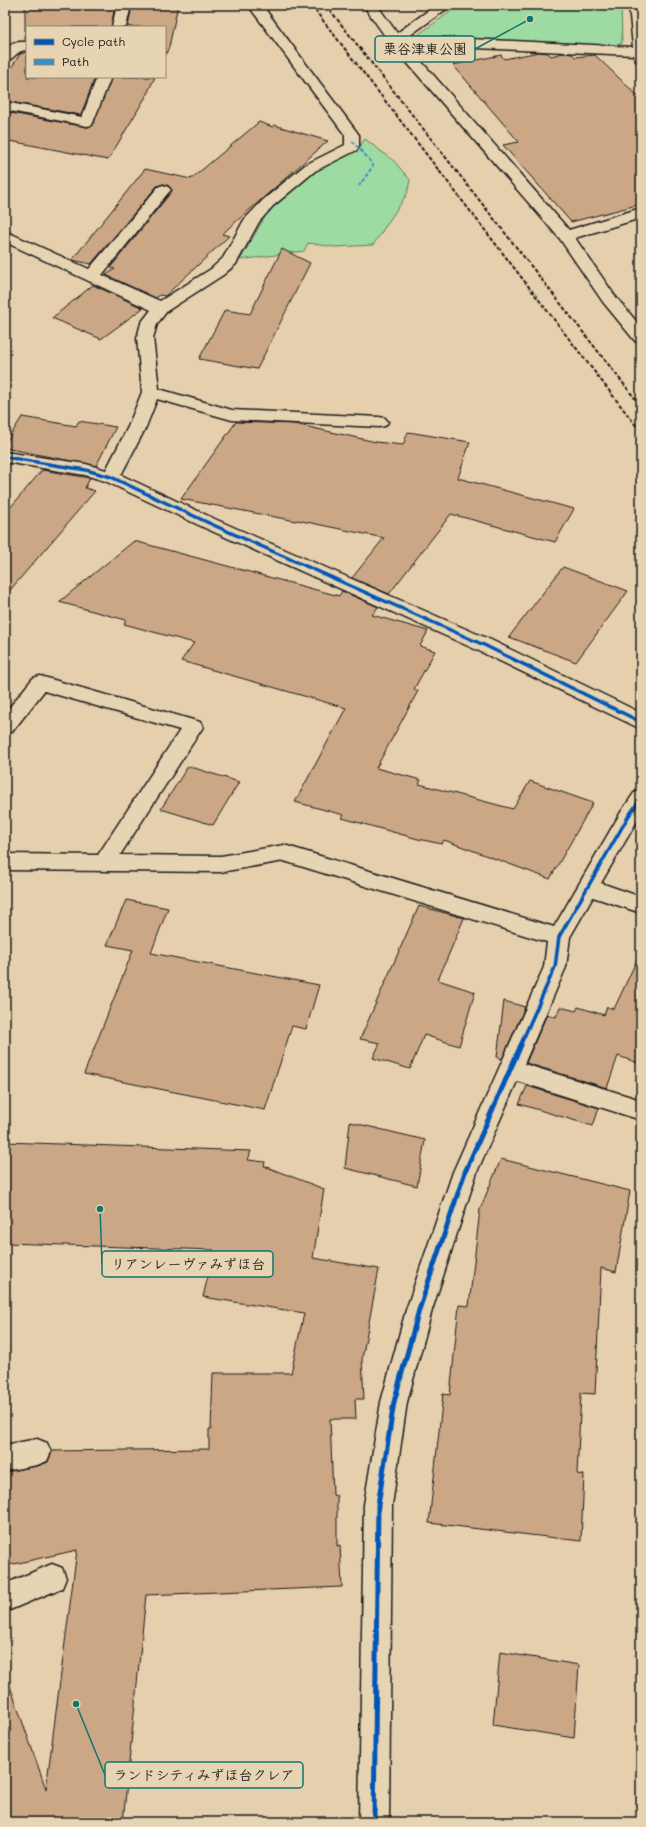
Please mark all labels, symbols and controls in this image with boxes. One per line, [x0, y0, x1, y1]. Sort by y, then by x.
legend [26, 26, 166, 78]
text: Cycle path [62, 33, 125, 49]
callout: 栗谷津東公園 [375, 36, 475, 62]
text: 栗谷津東公園 [383, 39, 467, 58]
text: Path [62, 53, 89, 69]
callout: リアンレーヴァみずほ台 [102, 1251, 273, 1277]
text: リアンレーヴァみずほ台 [111, 1254, 265, 1273]
callout: ランドシティみずほ台クレア [105, 1762, 303, 1788]
text: ランドシティみずほ台クレア [114, 1765, 294, 1784]

